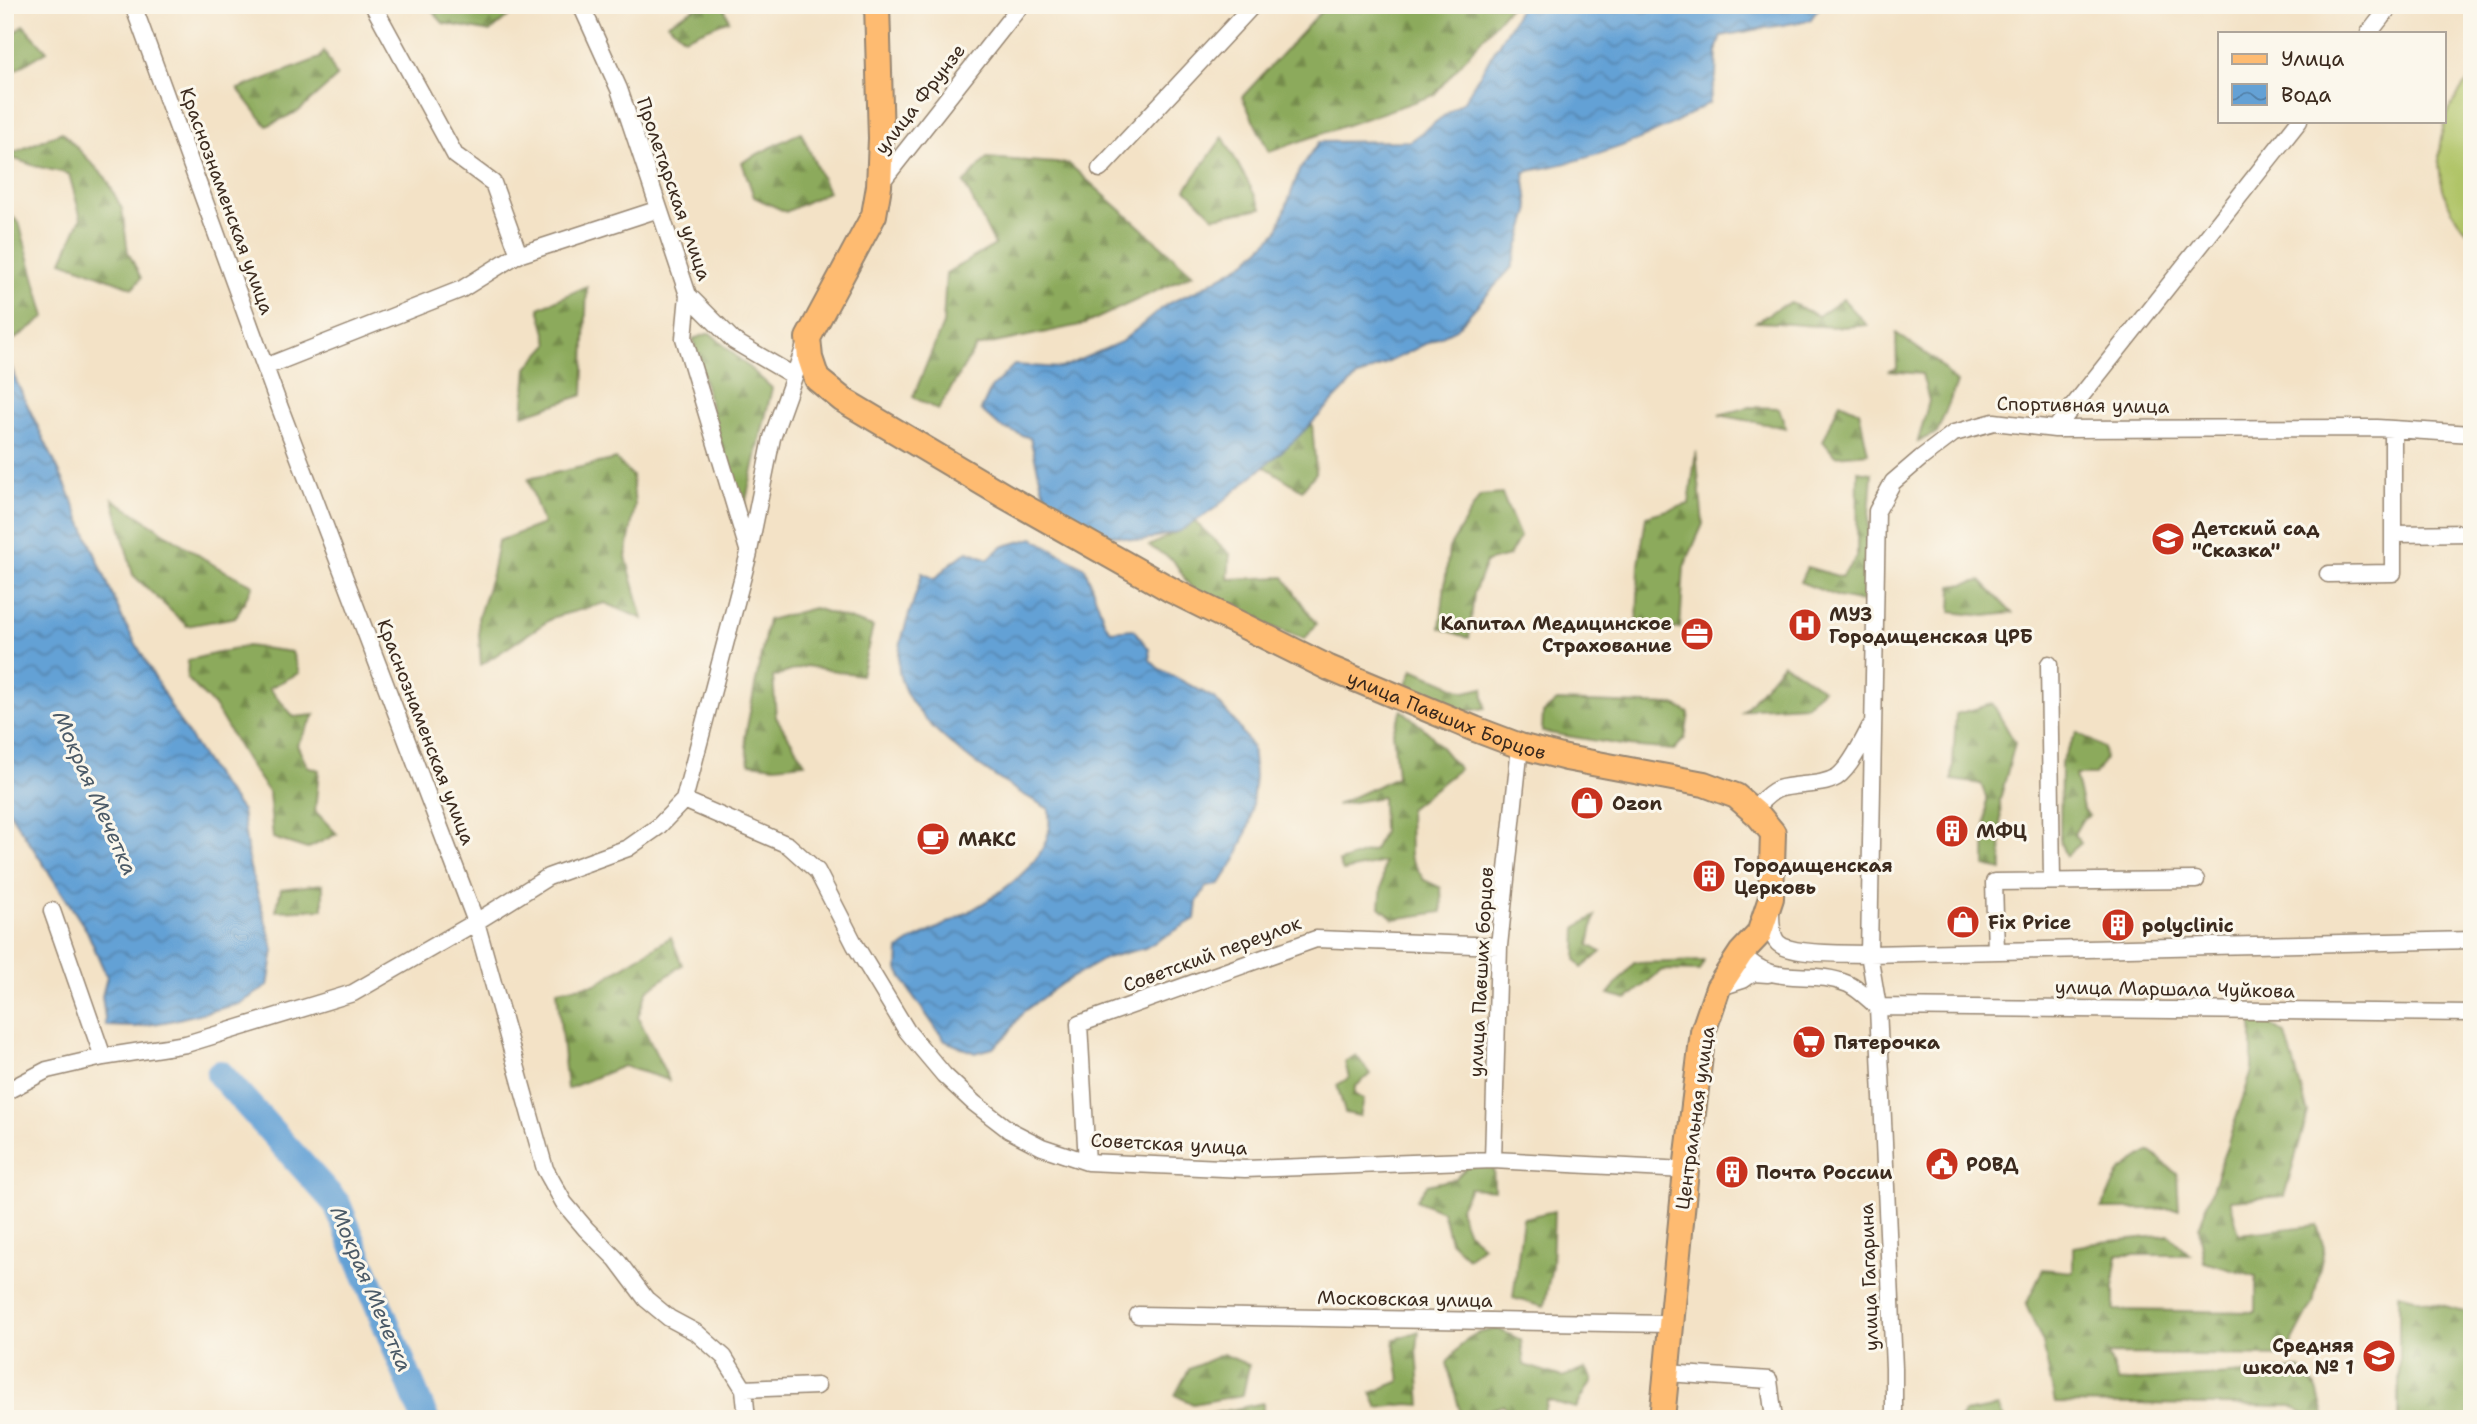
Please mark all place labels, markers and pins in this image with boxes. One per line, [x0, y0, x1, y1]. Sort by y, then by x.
place label: Детский сад "Сказка" [2192, 516, 2320, 563]
school or university icon: Детский сад "Сказка" [2149, 520, 2187, 558]
place label: МУЗ Городищенская ЦРБ [1829, 602, 2033, 649]
hospital icon: МУЗ Городищенская ЦРБ [1786, 606, 1824, 644]
place label: Капитал Медицинское Страхование [1440, 611, 1672, 658]
office icon: Капитал Медицинское Страхование [1678, 615, 1716, 653]
shop icon: Ozon [1568, 784, 1606, 822]
place label: Ozon [1612, 791, 1662, 816]
building icon: МФЦ [1933, 812, 1971, 850]
place label: МФЦ [1976, 819, 2027, 844]
cafe icon: МАКС [914, 820, 952, 858]
place label: МАКС [958, 827, 1016, 852]
place label: Городищенская Церковь [1734, 853, 1893, 900]
building icon: Городищенская Церковь [1690, 857, 1728, 895]
shop icon: Fix Price [1944, 903, 1982, 941]
building icon: polyclinic [2099, 906, 2137, 944]
place label: Fix Price [1988, 910, 2071, 935]
place label: polyclinic [2142, 913, 2234, 938]
supermarket icon: Пятерочка [1790, 1023, 1828, 1061]
place label: Пятерочка [1834, 1030, 1940, 1055]
public building icon: РОВД [1923, 1145, 1961, 1183]
place label: РОВД [1966, 1152, 2019, 1177]
building icon: Почта России [1713, 1153, 1751, 1191]
place label: Почта России [1756, 1160, 1893, 1185]
place label: Средняя школа № 1 [2242, 1333, 2354, 1380]
school or university icon: Средняя школа № 1 [2360, 1337, 2398, 1375]

